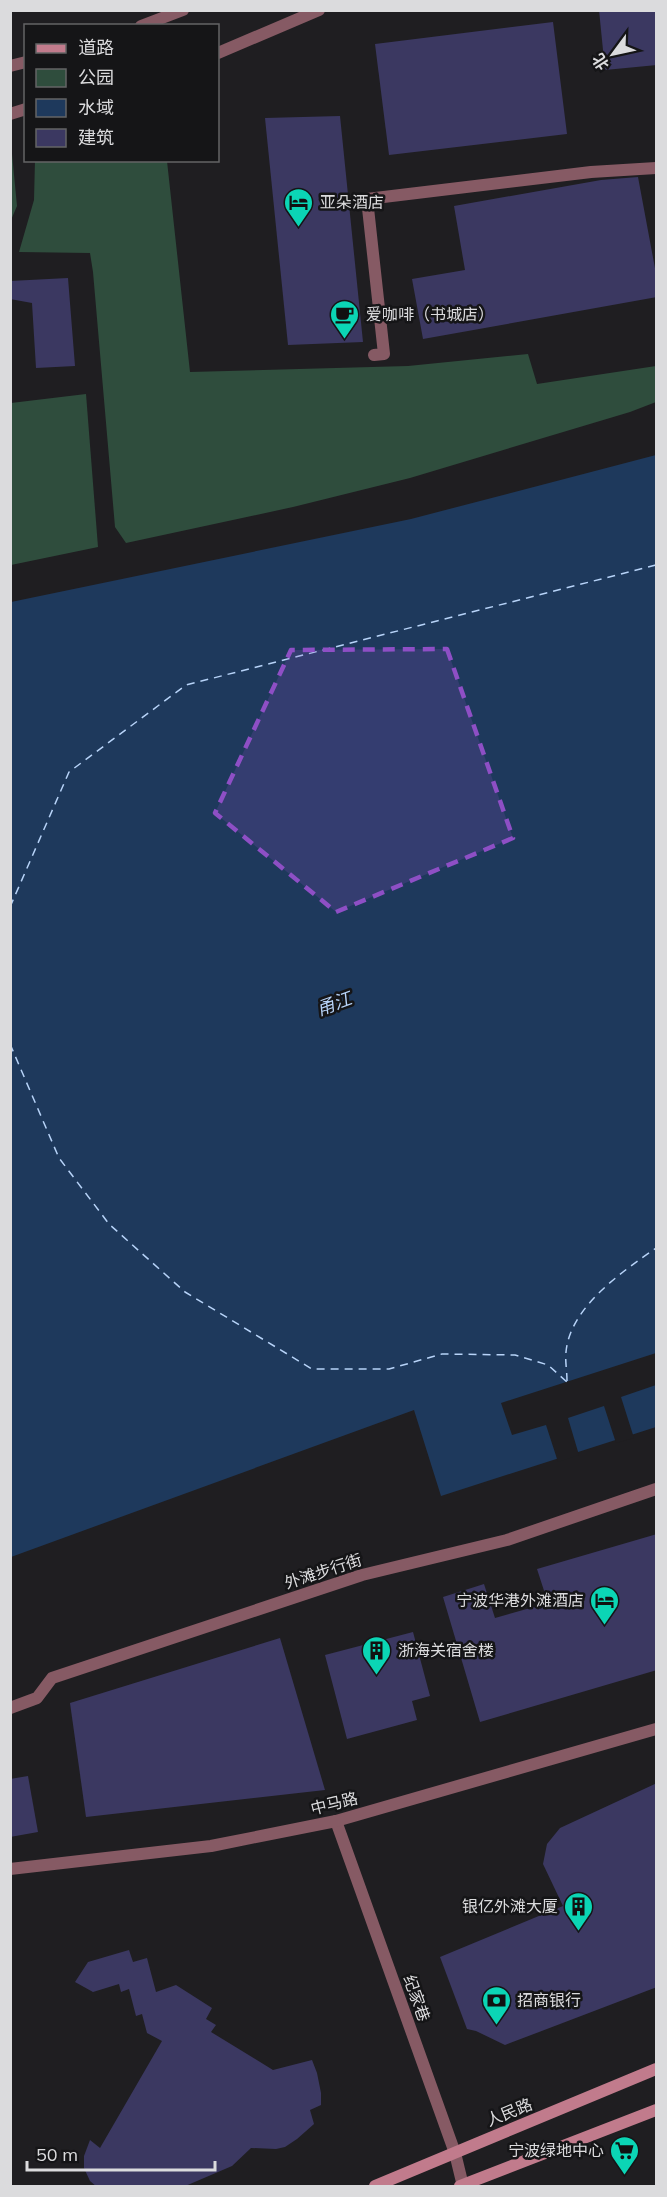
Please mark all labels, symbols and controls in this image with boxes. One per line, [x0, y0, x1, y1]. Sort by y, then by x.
legend [24, 24, 219, 162]
north arrow [583, 24, 643, 84]
text: 道路 [78, 36, 114, 59]
text: 北 [588, 50, 613, 74]
text: 公园 [78, 66, 114, 89]
text: 水域 [78, 96, 114, 119]
text: 建筑 [78, 126, 114, 149]
hotel icon: 亚朵酒店 [283, 186, 315, 228]
place label: 亚朵酒店 [320, 192, 384, 212]
cafe icon: 爱咖啡（书城店） [329, 298, 361, 340]
place label: 爱咖啡（书城店） [366, 304, 494, 324]
water label: 甬江 [313, 986, 357, 1020]
street label: 外滩步行街 [282, 1549, 364, 1593]
hotel icon: 宁波华港外滩酒店 [589, 1584, 621, 1626]
place label: 宁波华港外滩酒店 [456, 1590, 584, 1610]
building icon: 浙海关宿舍楼 [361, 1634, 393, 1676]
place label: 浙海关宿舍楼 [398, 1640, 494, 1660]
street label: 中马路 [308, 1787, 360, 1819]
building icon: 银亿外滩大厦 [563, 1890, 595, 1932]
place label: 银亿外滩大厦 [462, 1896, 558, 1916]
street label: 纪家巷 [399, 1972, 435, 2024]
bank icon: 招商银行 [480, 1984, 512, 2026]
place label: 招商银行 [517, 1990, 581, 2010]
street label: 人民路 [483, 2094, 535, 2130]
scale bar [27, 2134, 214, 2172]
supermarket icon: 宁波绿地中心 [609, 2134, 641, 2176]
place label: 宁波绿地中心 [508, 2140, 604, 2160]
text: 50 m [36, 2143, 78, 2166]

